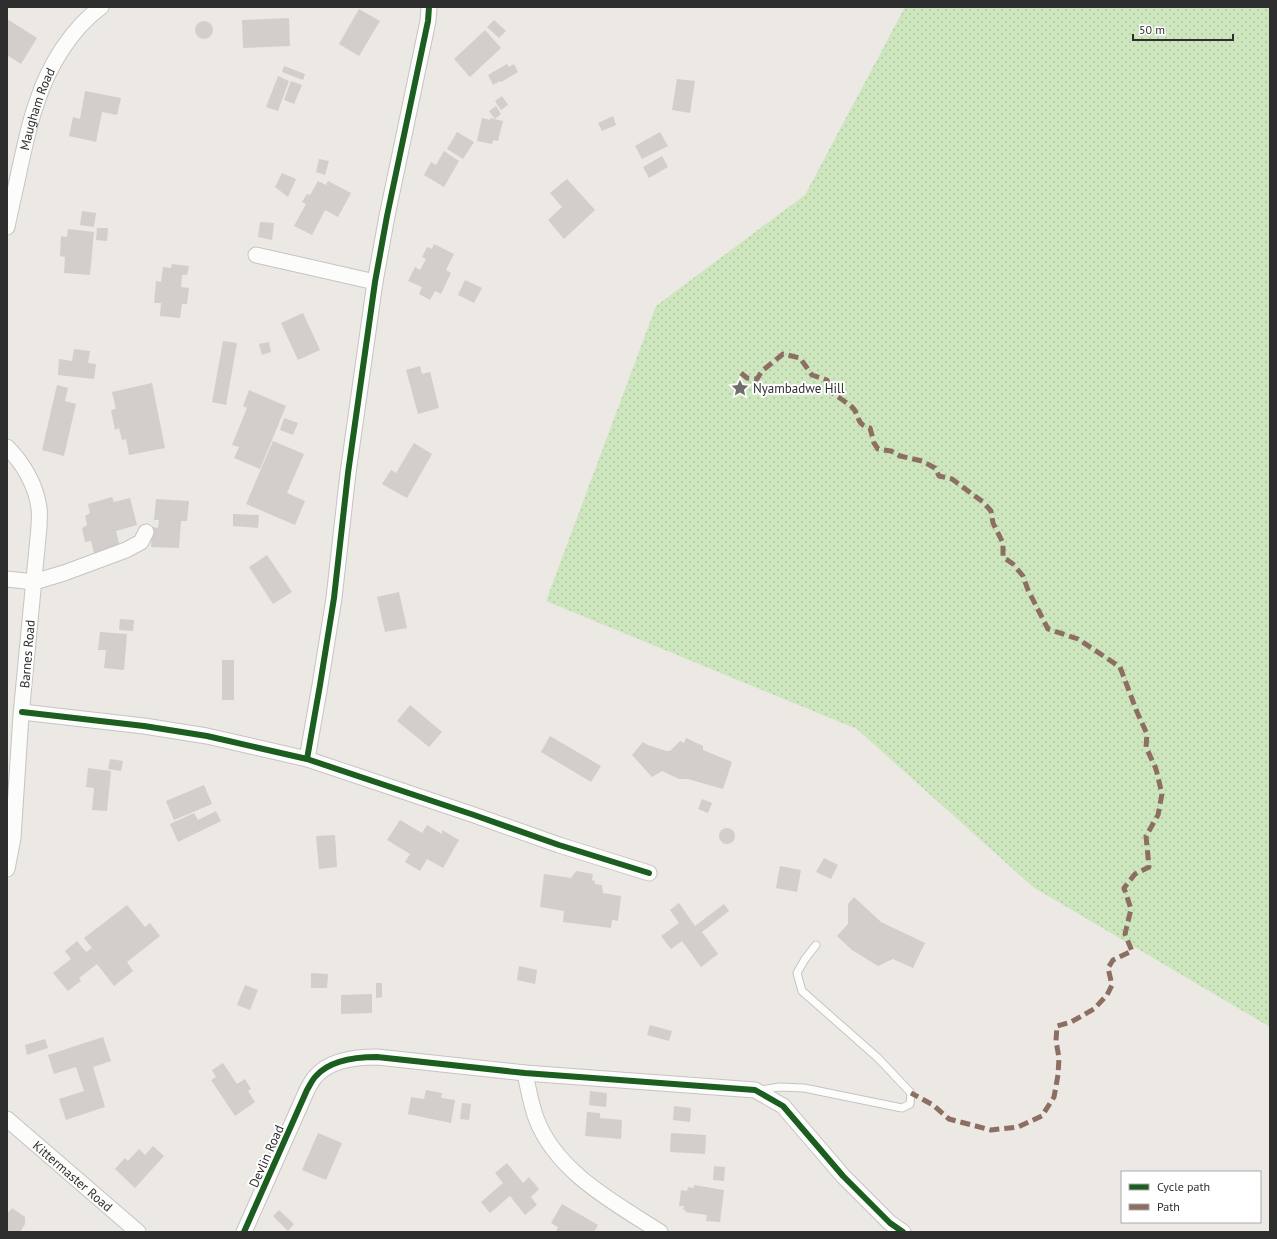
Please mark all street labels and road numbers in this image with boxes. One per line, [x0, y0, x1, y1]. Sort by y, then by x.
street label: Maugham Road [16, 65, 59, 152]
street label: Barnes Road [16, 619, 39, 689]
street label: Devlin Road [245, 1122, 288, 1190]
street label: Kittermaster Road [29, 1137, 116, 1215]

